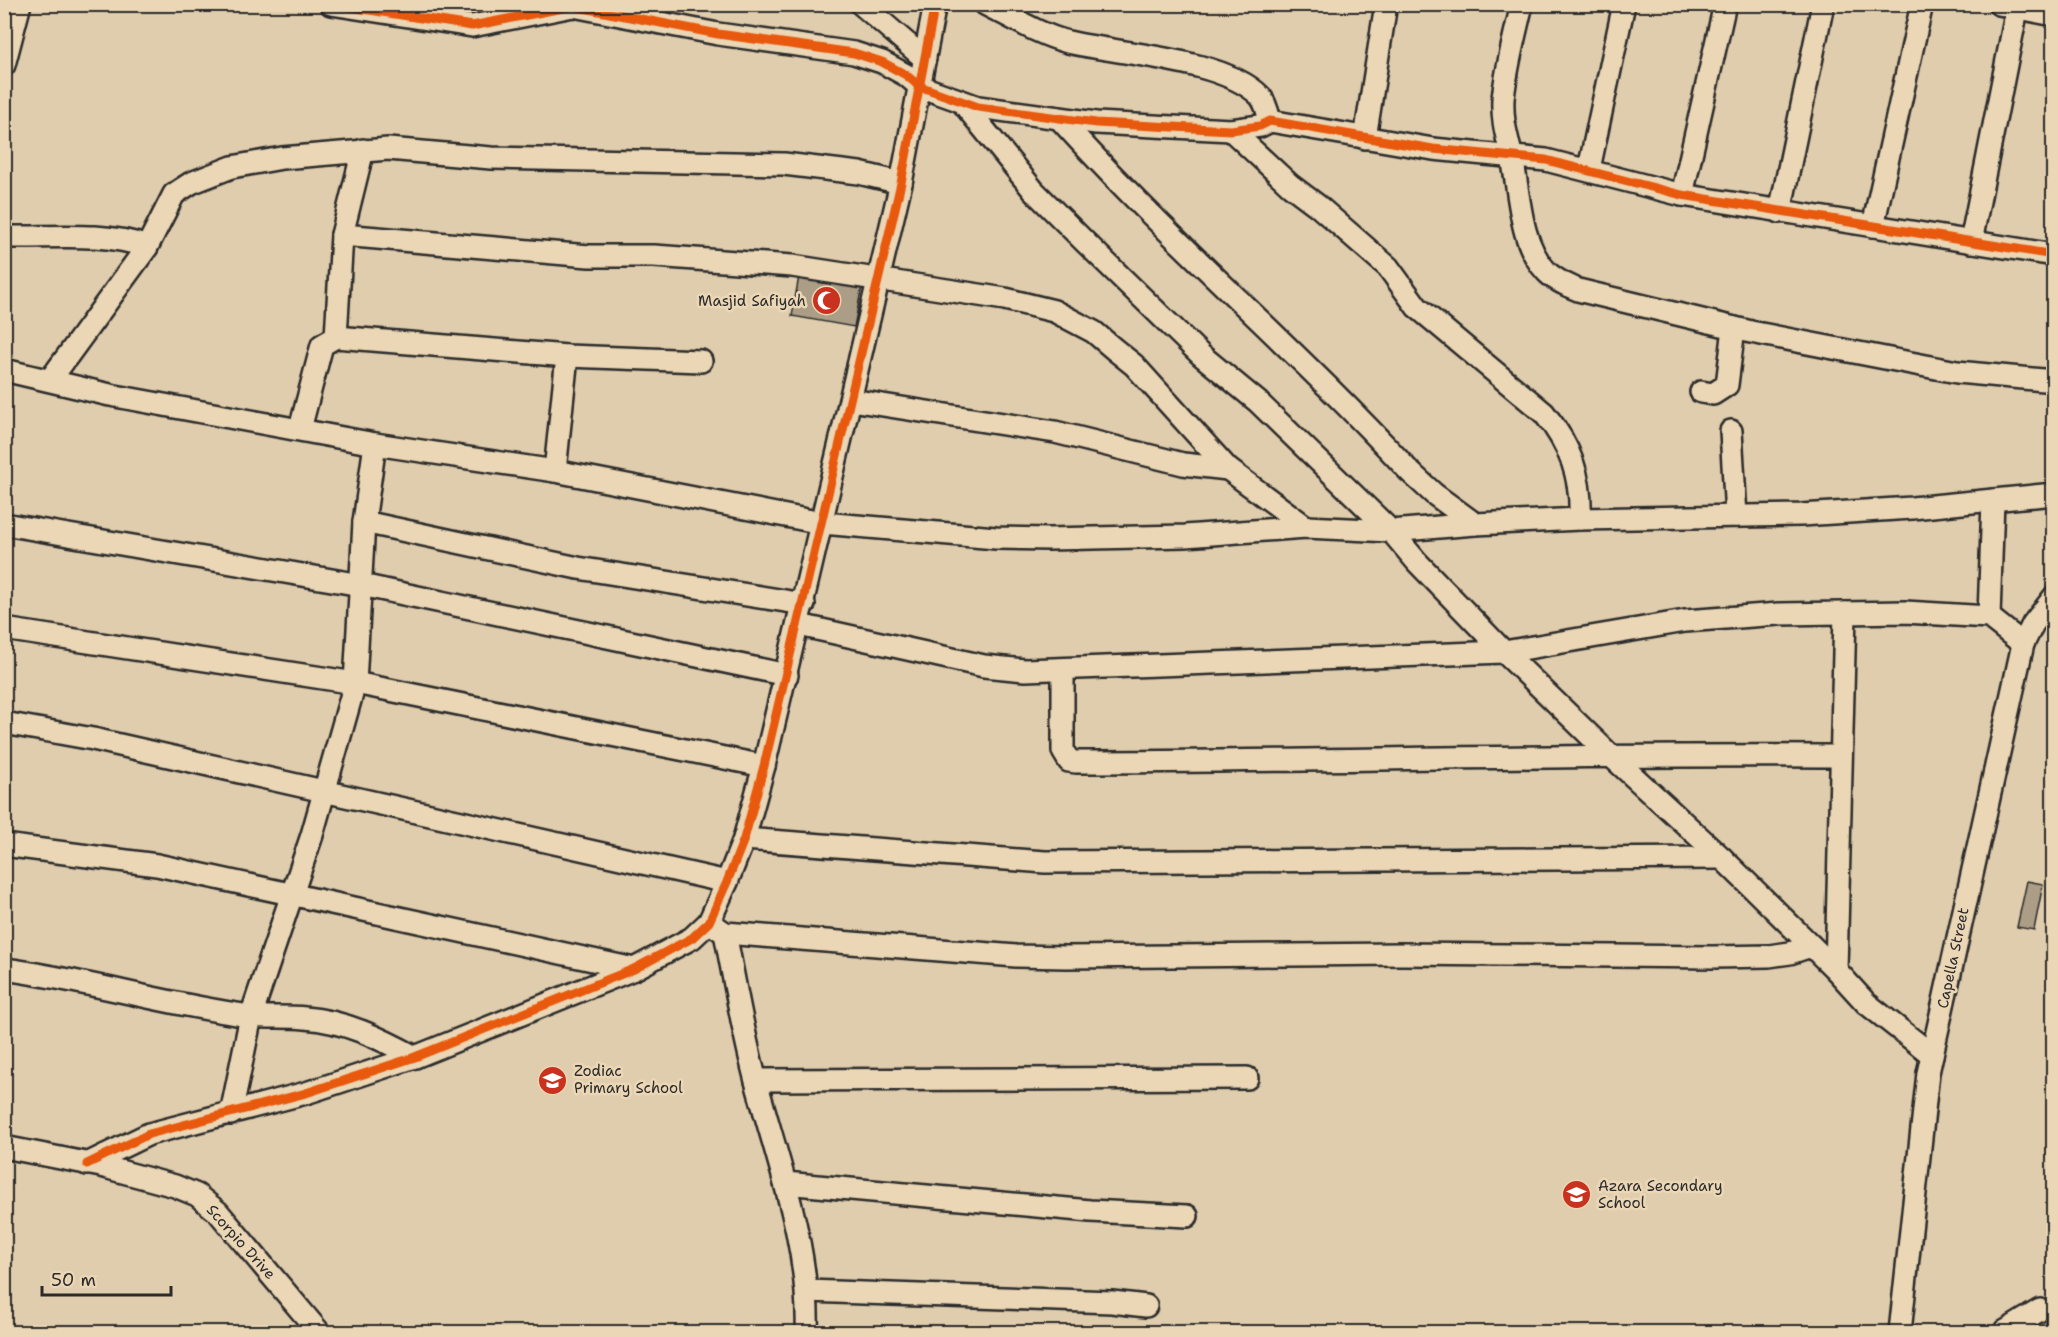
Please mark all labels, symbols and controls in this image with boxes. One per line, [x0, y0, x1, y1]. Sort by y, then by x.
mosque icon: Masjid Safiyah [811, 285, 843, 317]
place label: Masjid Safiyah [698, 291, 806, 311]
street label: Capella Street [1933, 906, 1973, 1010]
place label: Zodiac Primary School [574, 1061, 683, 1098]
school or university icon: Zodiac Primary School [537, 1064, 569, 1096]
place label: Azara Secondary School [1598, 1176, 1723, 1213]
school or university icon: Azara Secondary School [1561, 1179, 1593, 1211]
street label: Scorpio Drive [202, 1200, 280, 1284]
scale bar [42, 1259, 171, 1297]
text: 50 m [51, 1268, 96, 1292]

